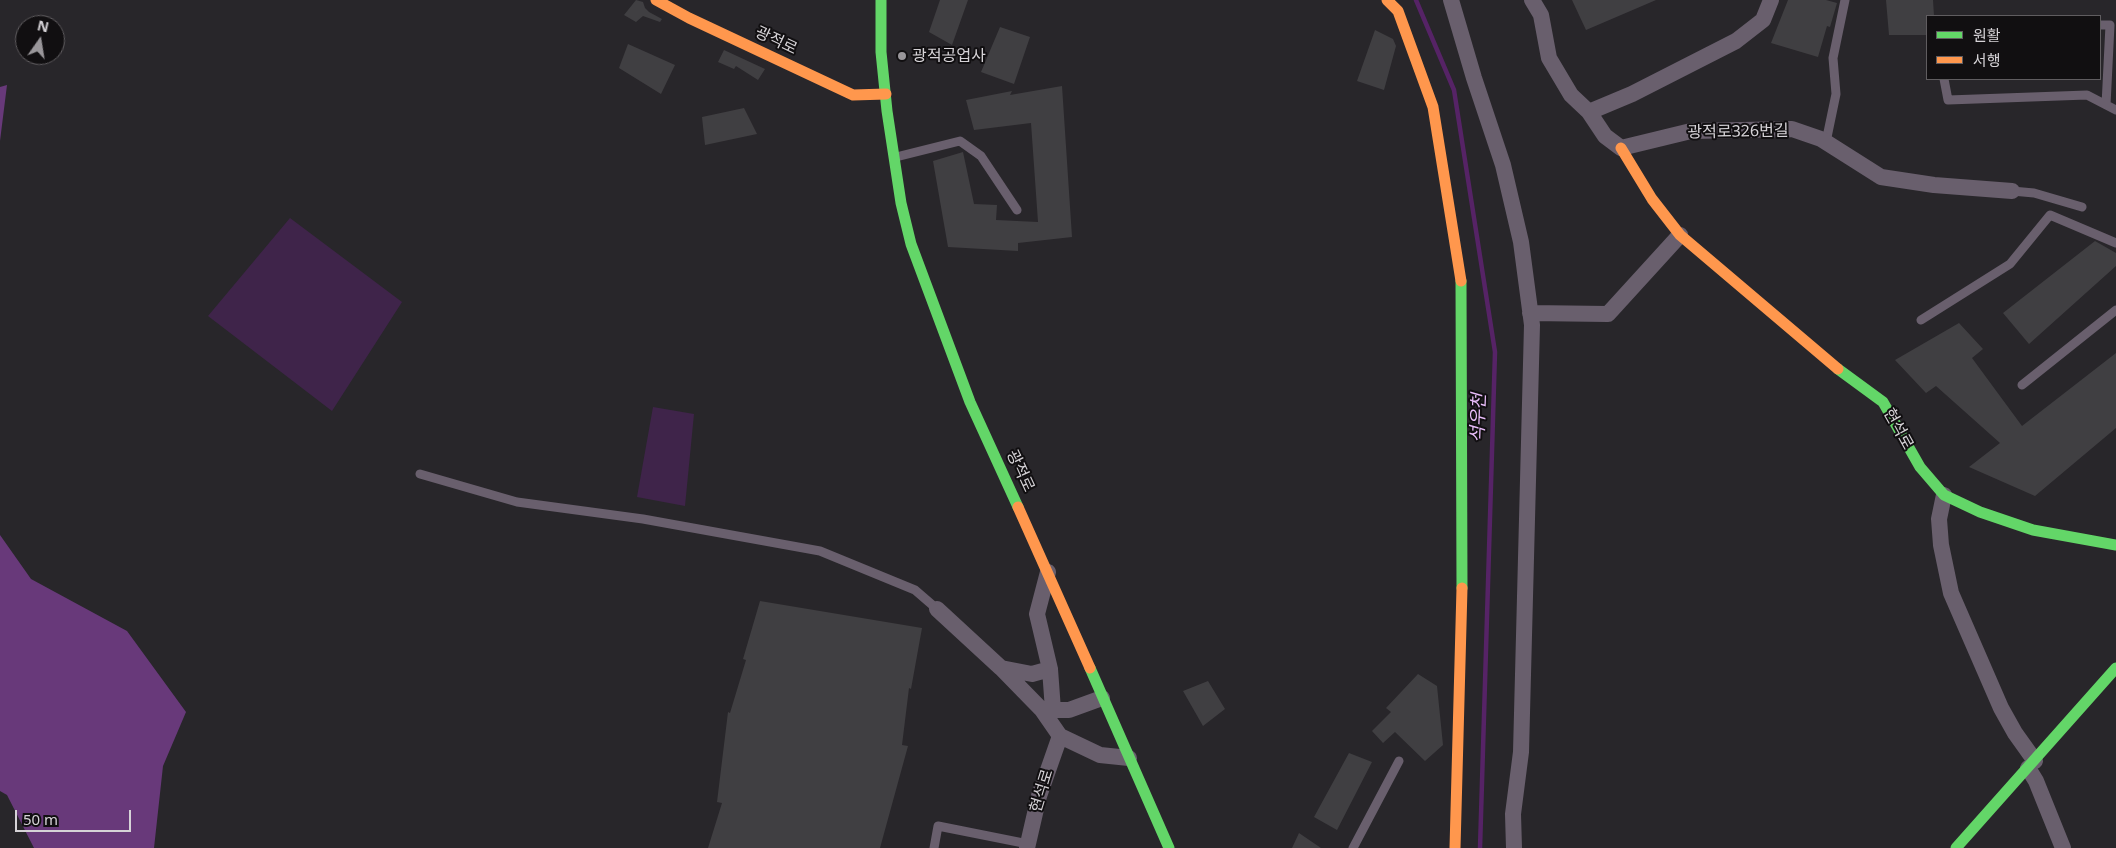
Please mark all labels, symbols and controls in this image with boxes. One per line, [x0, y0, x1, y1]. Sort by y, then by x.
north arrow [15, 15, 65, 65]
text: N [36, 15, 51, 36]
legend [1926, 15, 2101, 80]
street label: 광적로 [752, 23, 800, 59]
text: 원활 [1973, 25, 2001, 45]
place label: 광적공업사 [912, 46, 986, 66]
marker: 광적공업사 [896, 50, 908, 62]
text: 서행 [1973, 50, 2001, 70]
street label: 광적로326번길 [1687, 122, 1789, 142]
water label: 석우천 [1467, 393, 1491, 443]
street label: 현석로 [1879, 405, 1917, 453]
street label: 광적로 [1002, 447, 1038, 495]
street label: 현석로 [1026, 767, 1058, 815]
scale bar [18, 800, 134, 832]
text: 50 m [23, 809, 58, 829]

